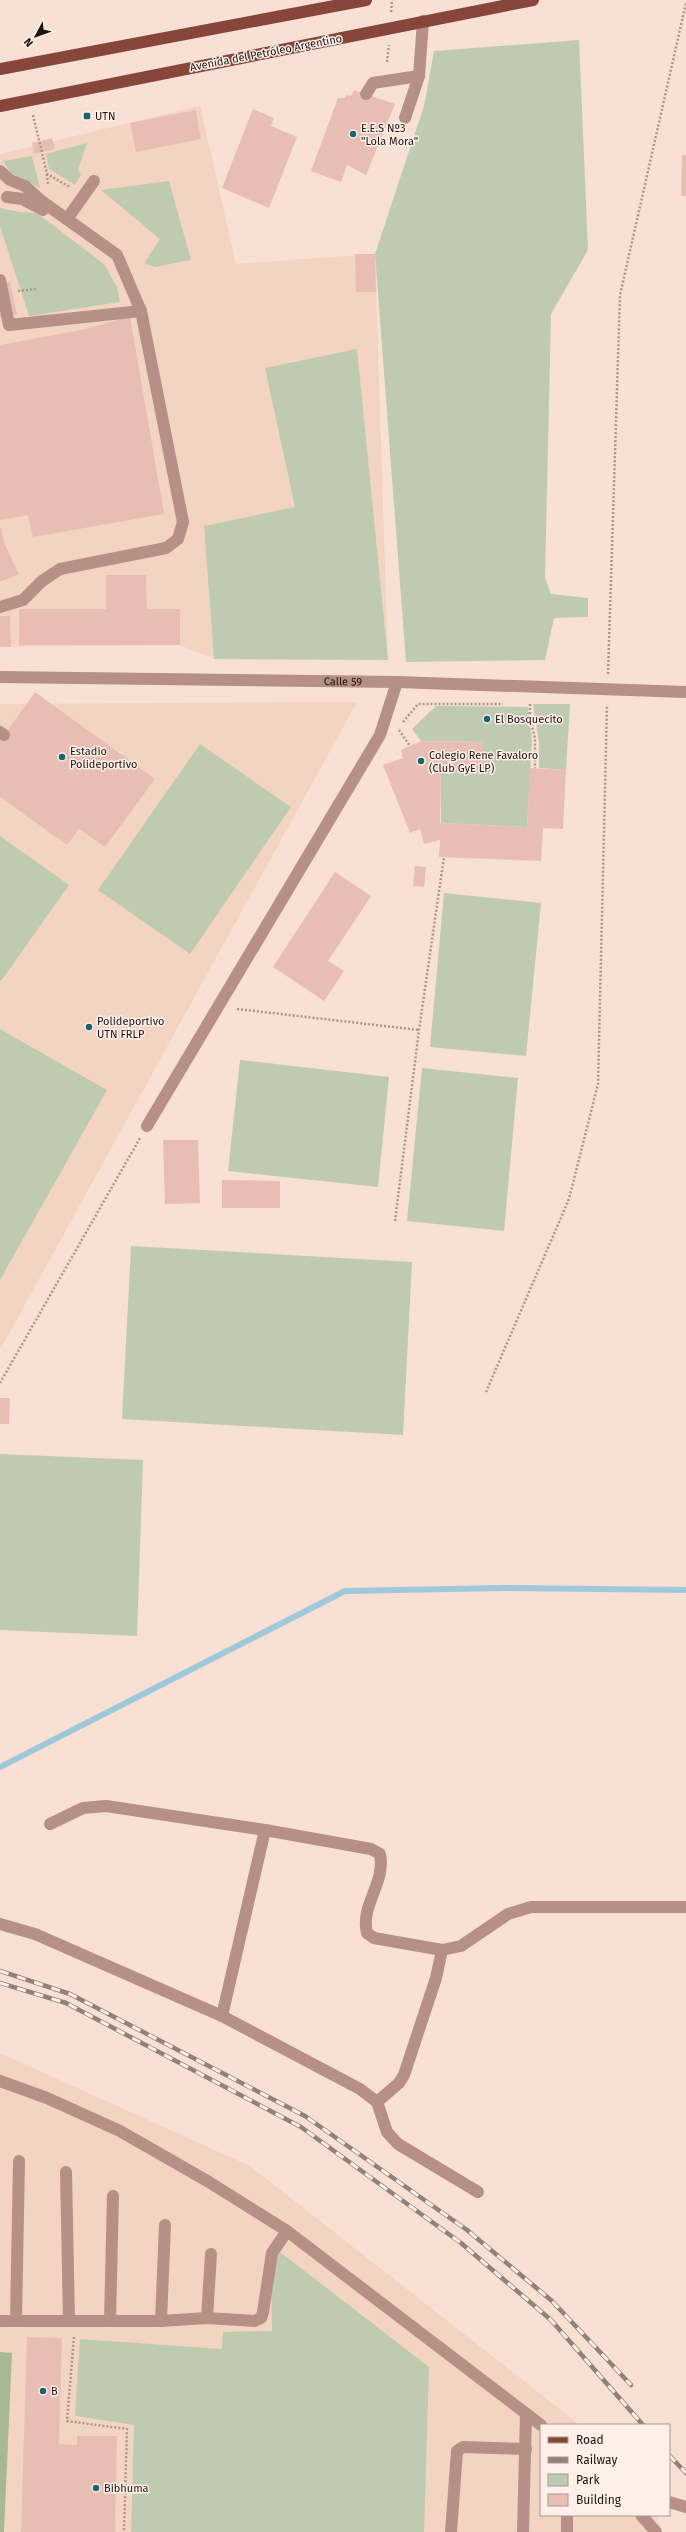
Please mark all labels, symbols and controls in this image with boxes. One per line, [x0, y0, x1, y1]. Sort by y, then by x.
north arrow [16, 16, 56, 56]
street label: Avenida del Petróleo Argentino [189, 32, 343, 74]
text: N [22, 35, 36, 49]
place label: UTN [95, 110, 115, 123]
marker: UTN [82, 111, 92, 121]
place label: E.E.S Nº3 "Lola Mora" [361, 122, 418, 148]
marker: E.E.S Nº3 "Lola Mora" [348, 129, 358, 139]
street label: Calle 59 [324, 675, 362, 688]
place label: El Bosquecito [495, 713, 563, 726]
marker: El Bosquecito [482, 714, 492, 724]
place label: Estadio Polideportivo [70, 745, 137, 771]
place label: Colegio Rene Favaloro (Club GyE LP) [429, 749, 538, 775]
marker: Estadio Polideportivo [57, 752, 67, 762]
marker: Colegio Rene Favaloro (Club GyE LP) [416, 756, 426, 766]
place label: Polideportivo UTN FRLP [97, 1015, 164, 1041]
marker: Polideportivo UTN FRLP [84, 1022, 94, 1032]
place label: B [51, 2385, 58, 2398]
marker: B [38, 2386, 48, 2396]
legend [540, 2424, 670, 2516]
text: Road [576, 2433, 604, 2447]
text: Railway [576, 2453, 617, 2467]
text: Park [576, 2473, 600, 2487]
place label: Bibhuma [104, 2482, 149, 2495]
marker: Bibhuma [91, 2483, 101, 2493]
text: Building [576, 2493, 622, 2507]

